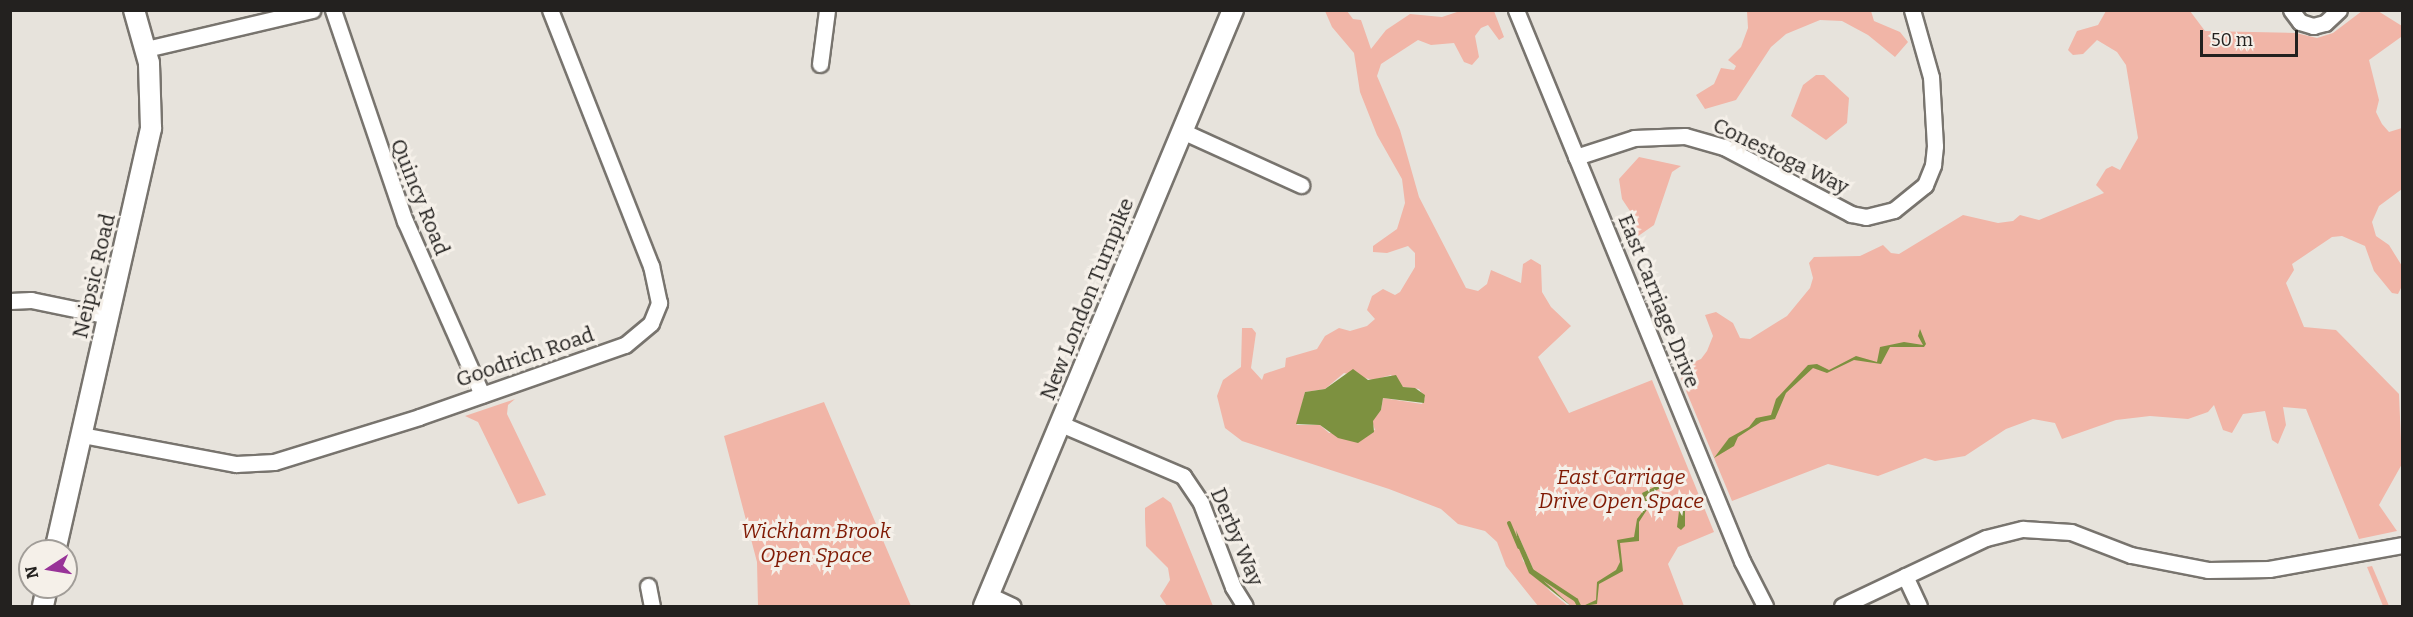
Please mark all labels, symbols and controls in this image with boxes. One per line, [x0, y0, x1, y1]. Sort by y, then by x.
scale bar [2203, 18, 2300, 56]
text: 50 m [2211, 29, 2253, 51]
street label: Conestoga Way [1709, 112, 1853, 200]
street label: Quincy Road [385, 135, 455, 259]
street label: New London Turnpike [1035, 194, 1139, 404]
street label: Neipsic Road [67, 211, 121, 341]
street label: East Carriage Drive [1613, 211, 1705, 391]
street label: Goodrich Road [453, 322, 597, 392]
park label: East Carriage Drive Open Space [1538, 464, 1704, 514]
street label: Derby Way [1205, 484, 1269, 590]
park label: Wickham Brook Open Space [741, 518, 891, 568]
north arrow [18, 539, 78, 599]
text: N [21, 564, 42, 580]

